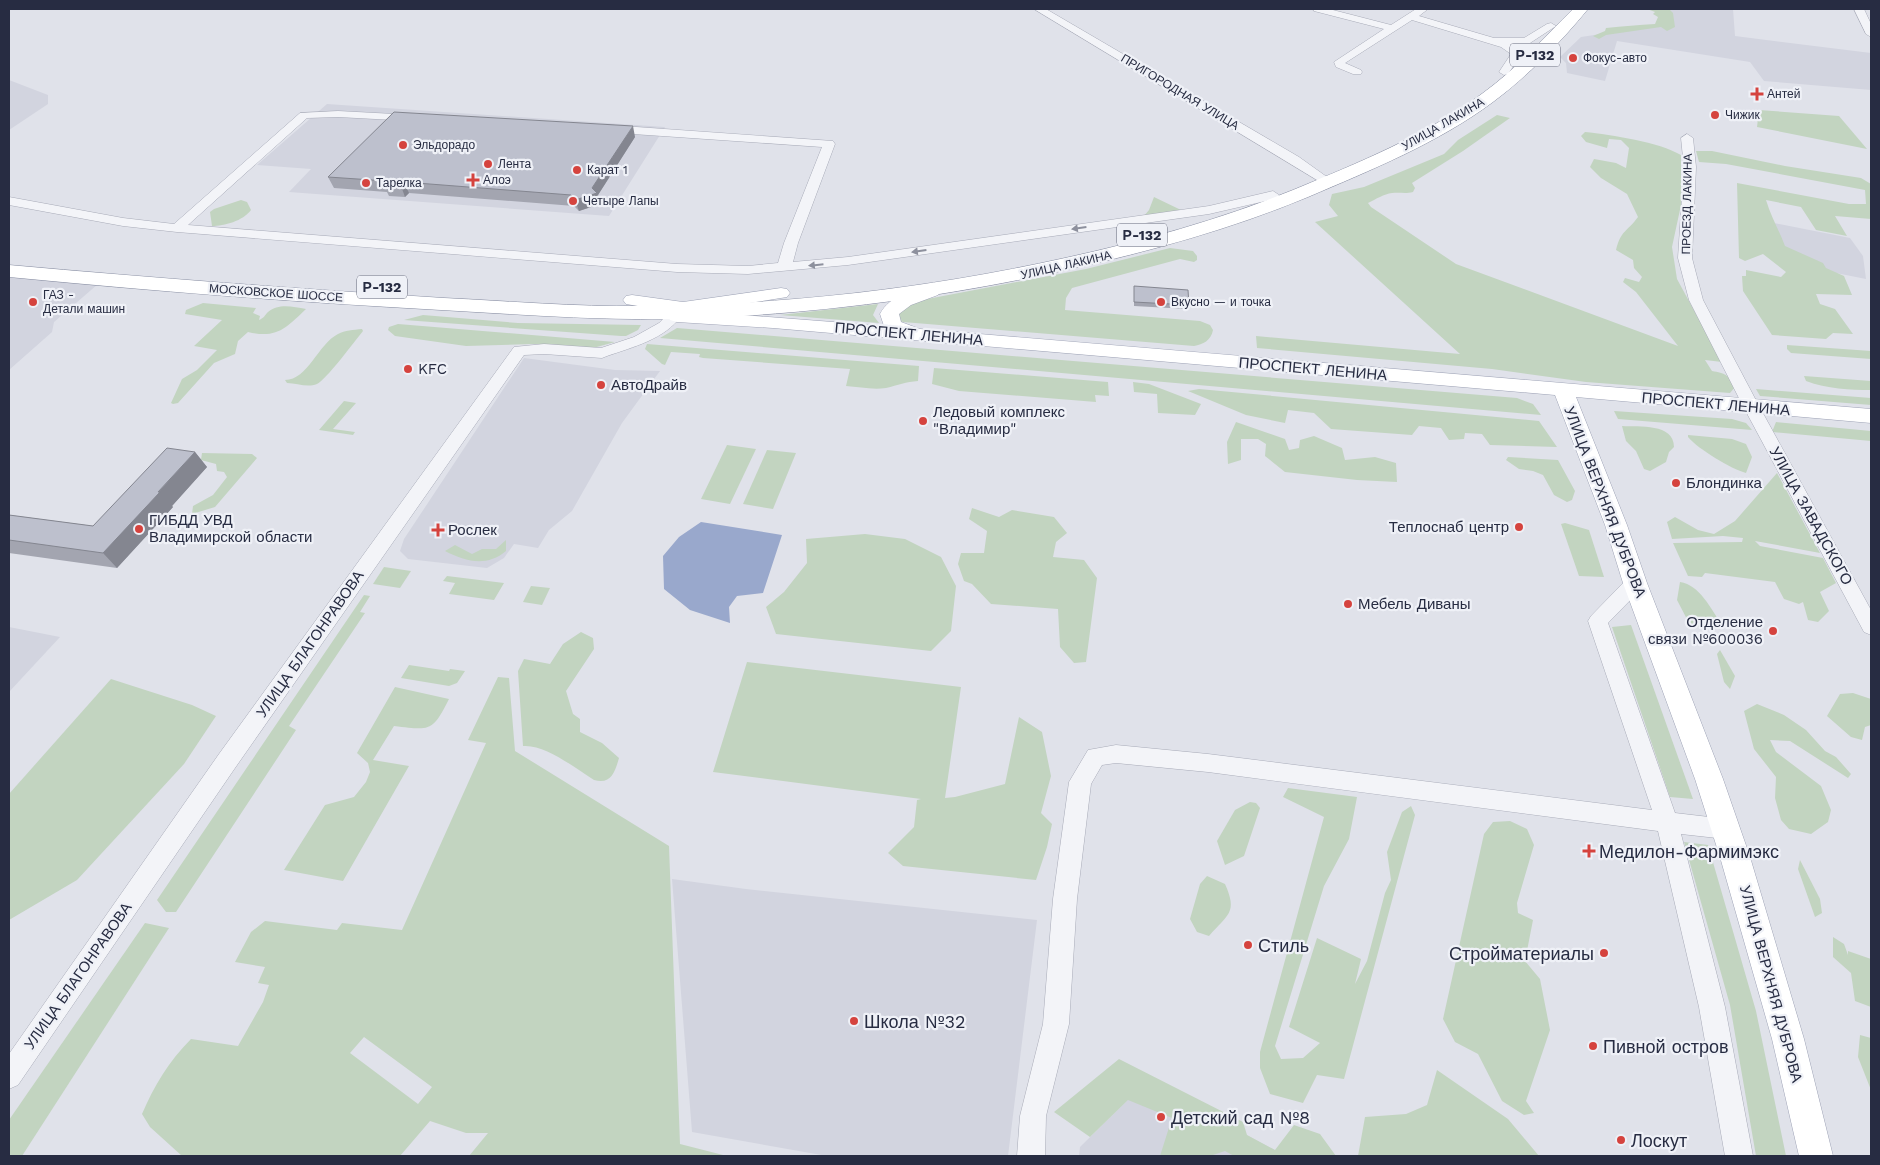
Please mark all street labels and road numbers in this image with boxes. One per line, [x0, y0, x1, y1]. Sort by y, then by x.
road number: Р-132 [1510, 44, 1560, 66]
street label: ПРИГОРОДНАЯ УЛИЦА [1118, 51, 1242, 133]
street label: УЛИЦА ЛАКИНА [1399, 95, 1487, 153]
street label: ПРОЕЗД ЛАКИНА [1679, 153, 1695, 255]
road number: Р-132 [1117, 224, 1167, 246]
street label: УЛИЦА ЛАКИНА [1019, 248, 1113, 282]
road number: Р-132 [357, 276, 407, 298]
street label: МОСКОВСКОЕ ШОССЕ [208, 281, 344, 305]
street label: ПРОСПЕКТ ЛЕНИНА [834, 319, 984, 349]
street label: ПРОСПЕКТ ЛЕНИНА [1238, 354, 1388, 384]
street label: ПРОСПЕКТ ЛЕНИНА [1641, 389, 1791, 419]
street label: УЛИЦА ВЕРХНЯЯ ДУБРОВА [1560, 404, 1650, 600]
street label: УЛИЦА ЗАВАДСКОГО [1766, 444, 1856, 588]
street label: УЛИЦА БЛАГОНРАВОВА [252, 567, 368, 721]
street label: УЛИЦА ВЕРХНЯЯ ДУБРОВА [1736, 883, 1806, 1085]
street label: УЛИЦА БЛАГОНРАВОВА [20, 899, 136, 1053]

